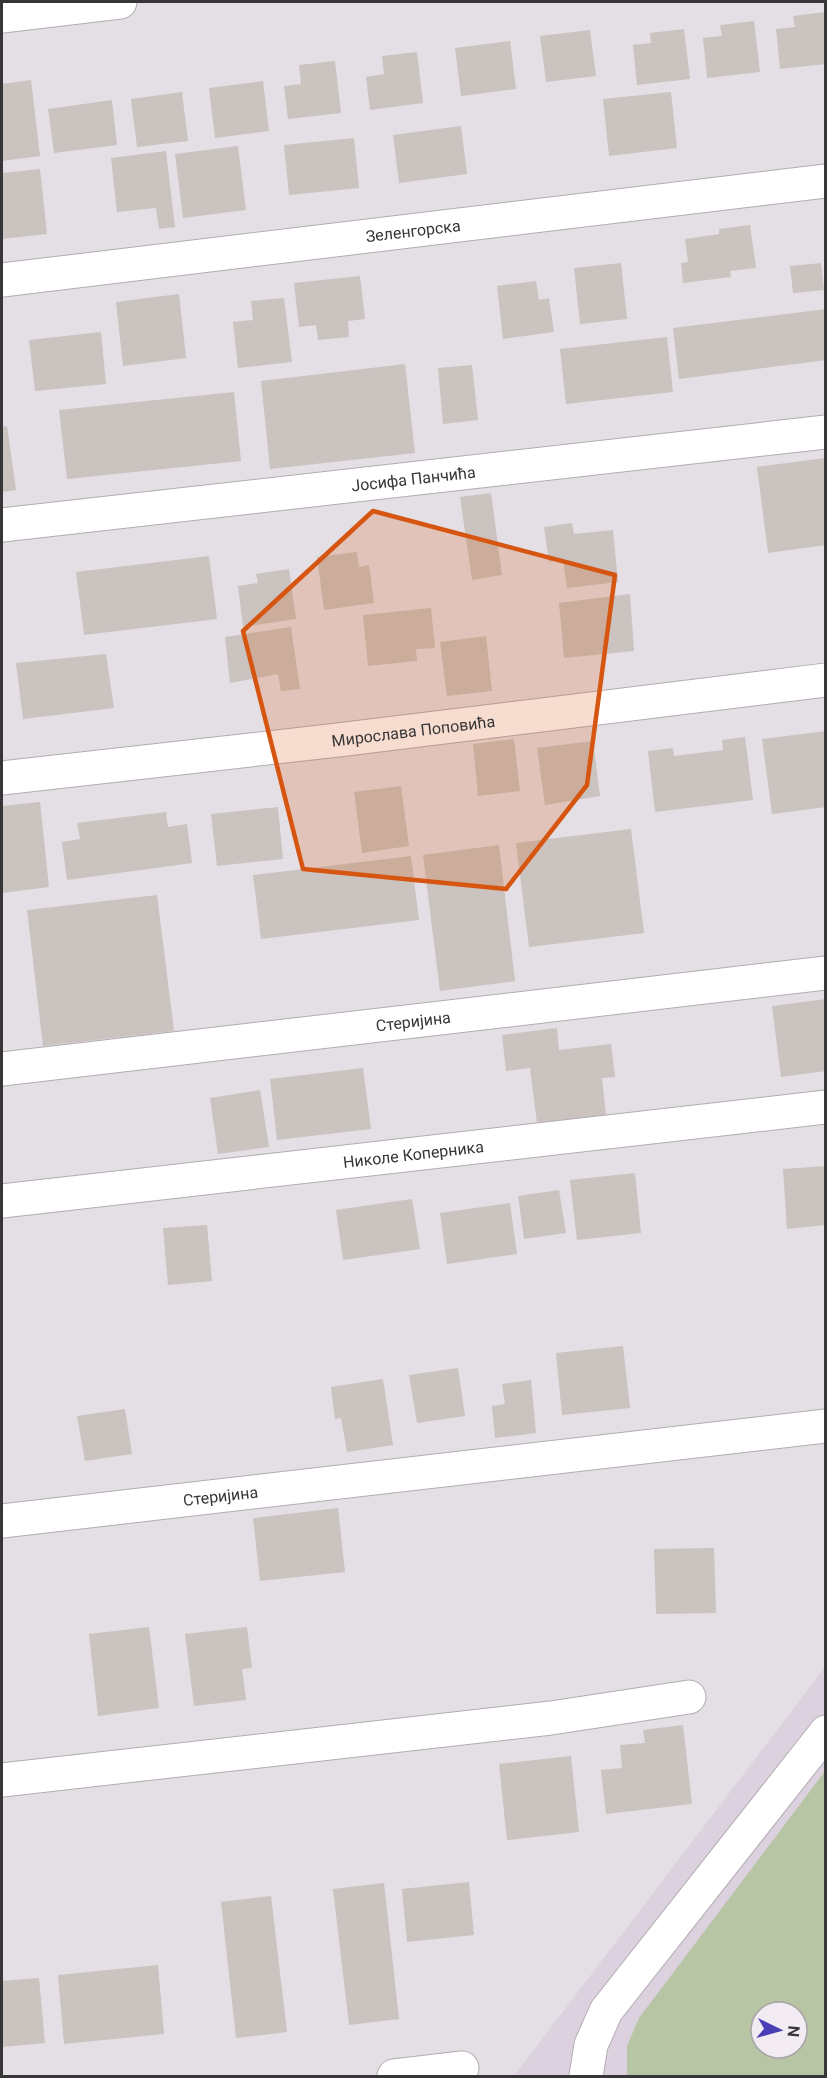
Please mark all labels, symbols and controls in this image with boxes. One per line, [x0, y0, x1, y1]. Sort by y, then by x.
street label: Зеленгорска [365, 216, 462, 246]
street label: Јосифа Панчића [350, 463, 477, 496]
street label: Мирослава Поповића [331, 712, 496, 751]
street label: Стеријина [375, 1008, 452, 1035]
street label: Николе Коперника [342, 1137, 485, 1172]
street label: Стеријина [182, 1483, 259, 1510]
north arrow [749, 2000, 809, 2060]
text: N [783, 2025, 803, 2038]

